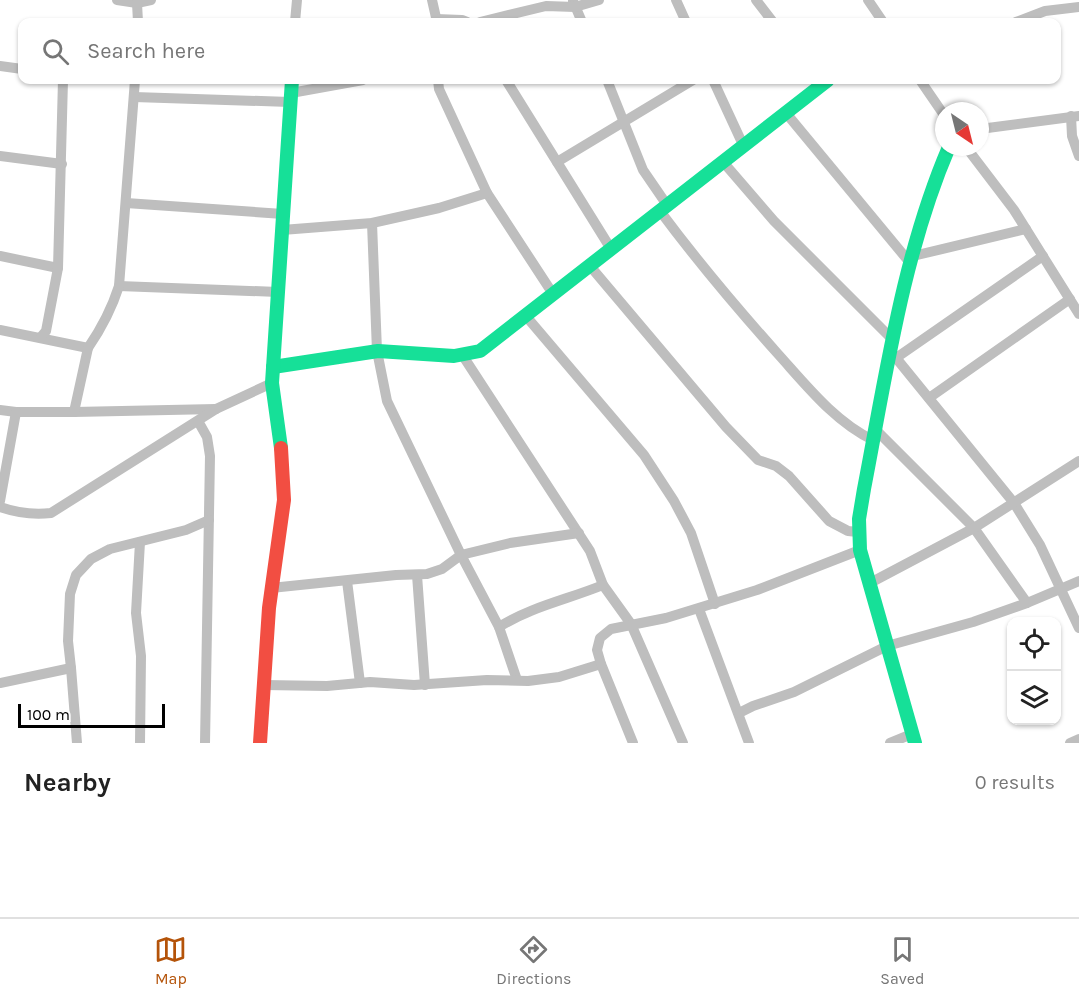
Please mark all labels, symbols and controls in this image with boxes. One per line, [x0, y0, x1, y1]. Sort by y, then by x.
search box [18, 18, 1061, 84]
icon: search [39, 35, 72, 68]
text: Search here [87, 38, 205, 64]
north arrow [935, 102, 989, 156]
map controls [1007, 617, 1061, 725]
button: locate [1007, 617, 1061, 671]
button: layers [1007, 671, 1061, 725]
scale bar [18, 701, 165, 728]
text: 100 m [27, 705, 70, 724]
text: Nearby [24, 767, 111, 798]
text: 0 results [975, 771, 1055, 794]
tab: Map [154, 933, 187, 988]
tab: Directions [496, 933, 571, 988]
tab: Saved [880, 933, 925, 988]

